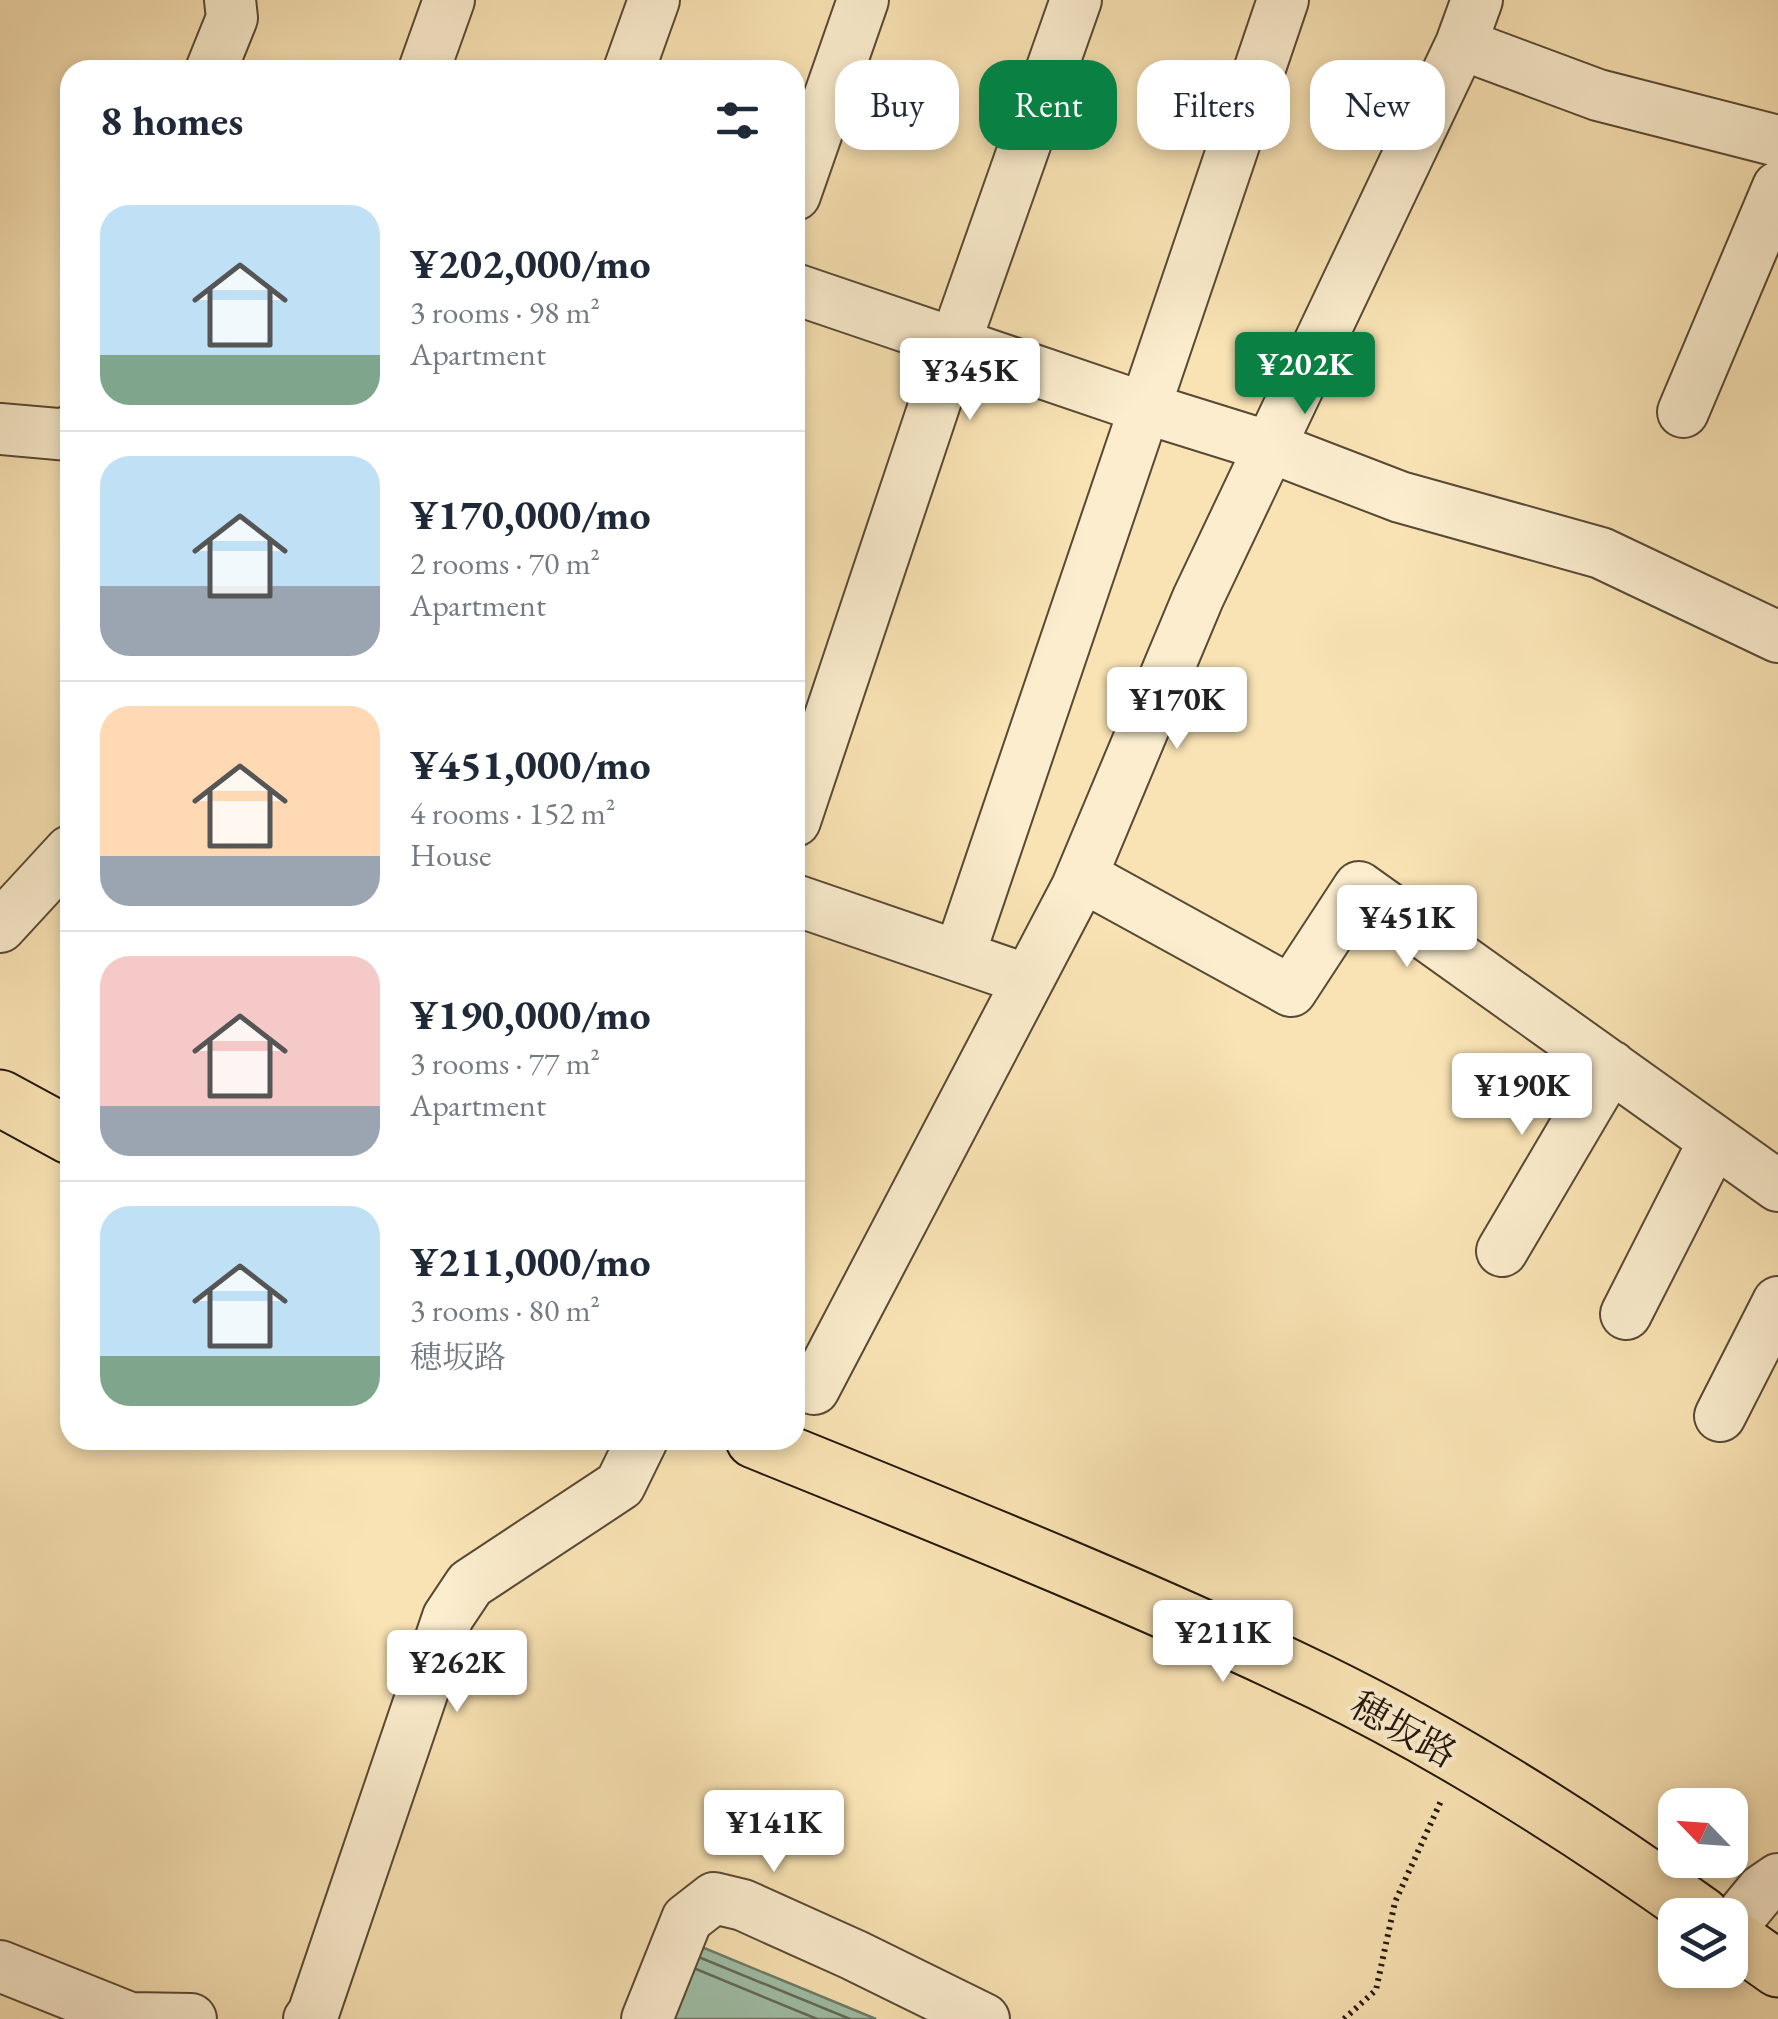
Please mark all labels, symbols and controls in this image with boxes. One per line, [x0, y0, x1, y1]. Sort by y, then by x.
chip: Buy [835, 60, 959, 150]
chip: Rent [979, 60, 1117, 150]
chip: Filters [1137, 60, 1290, 150]
chip: New [1310, 60, 1445, 150]
text: 8 homes [100, 93, 243, 148]
icon: filters [710, 93, 765, 148]
text: ¥202,000/mo [410, 236, 651, 291]
icon: home [180, 245, 300, 365]
text: 3 rooms · 98 m² [410, 291, 600, 333]
pin: ¥202K [1235, 332, 1375, 417]
text: Apartment [410, 333, 546, 375]
pin: ¥345K [900, 338, 1040, 423]
text: ¥202K [1257, 343, 1353, 385]
text: ¥345K [922, 349, 1018, 391]
text: ¥170,000/mo [410, 487, 651, 542]
icon: home [180, 496, 300, 616]
text: 2 rooms · 70 m² [410, 542, 600, 584]
text: Apartment [410, 584, 546, 626]
pin: ¥170K [1107, 667, 1247, 752]
text: ¥170K [1129, 678, 1225, 720]
text: ¥451,000/mo [410, 737, 651, 792]
icon: home [180, 746, 300, 866]
text: 4 rooms · 152 m² [410, 792, 616, 834]
text: House [410, 834, 491, 876]
pin: ¥451K [1337, 885, 1477, 970]
text: ¥451K [1359, 896, 1455, 938]
text: ¥190,000/mo [410, 987, 651, 1042]
icon: home [180, 996, 300, 1116]
text: 3 rooms · 77 m² [410, 1042, 600, 1084]
pin: ¥190K [1452, 1053, 1592, 1138]
text: ¥190K [1474, 1064, 1570, 1106]
text: Apartment [410, 1084, 546, 1126]
text: ¥211,000/mo [410, 1234, 651, 1289]
icon: home [180, 1246, 300, 1366]
text: 3 rooms · 80 m² [410, 1289, 600, 1331]
text: 穂坂路 [410, 1336, 506, 1378]
pin: ¥211K [1153, 1600, 1293, 1685]
text: ¥211K [1175, 1611, 1271, 1653]
pin: ¥262K [387, 1630, 527, 1715]
text: ¥262K [409, 1641, 505, 1683]
street label: 穂坂路 [1342, 1680, 1466, 1778]
north arrow [1658, 1788, 1748, 1878]
map controls [1658, 1788, 1748, 1988]
pin: ¥141K [704, 1790, 844, 1875]
text: ¥141K [726, 1801, 822, 1843]
button: layers [1658, 1898, 1748, 1988]

